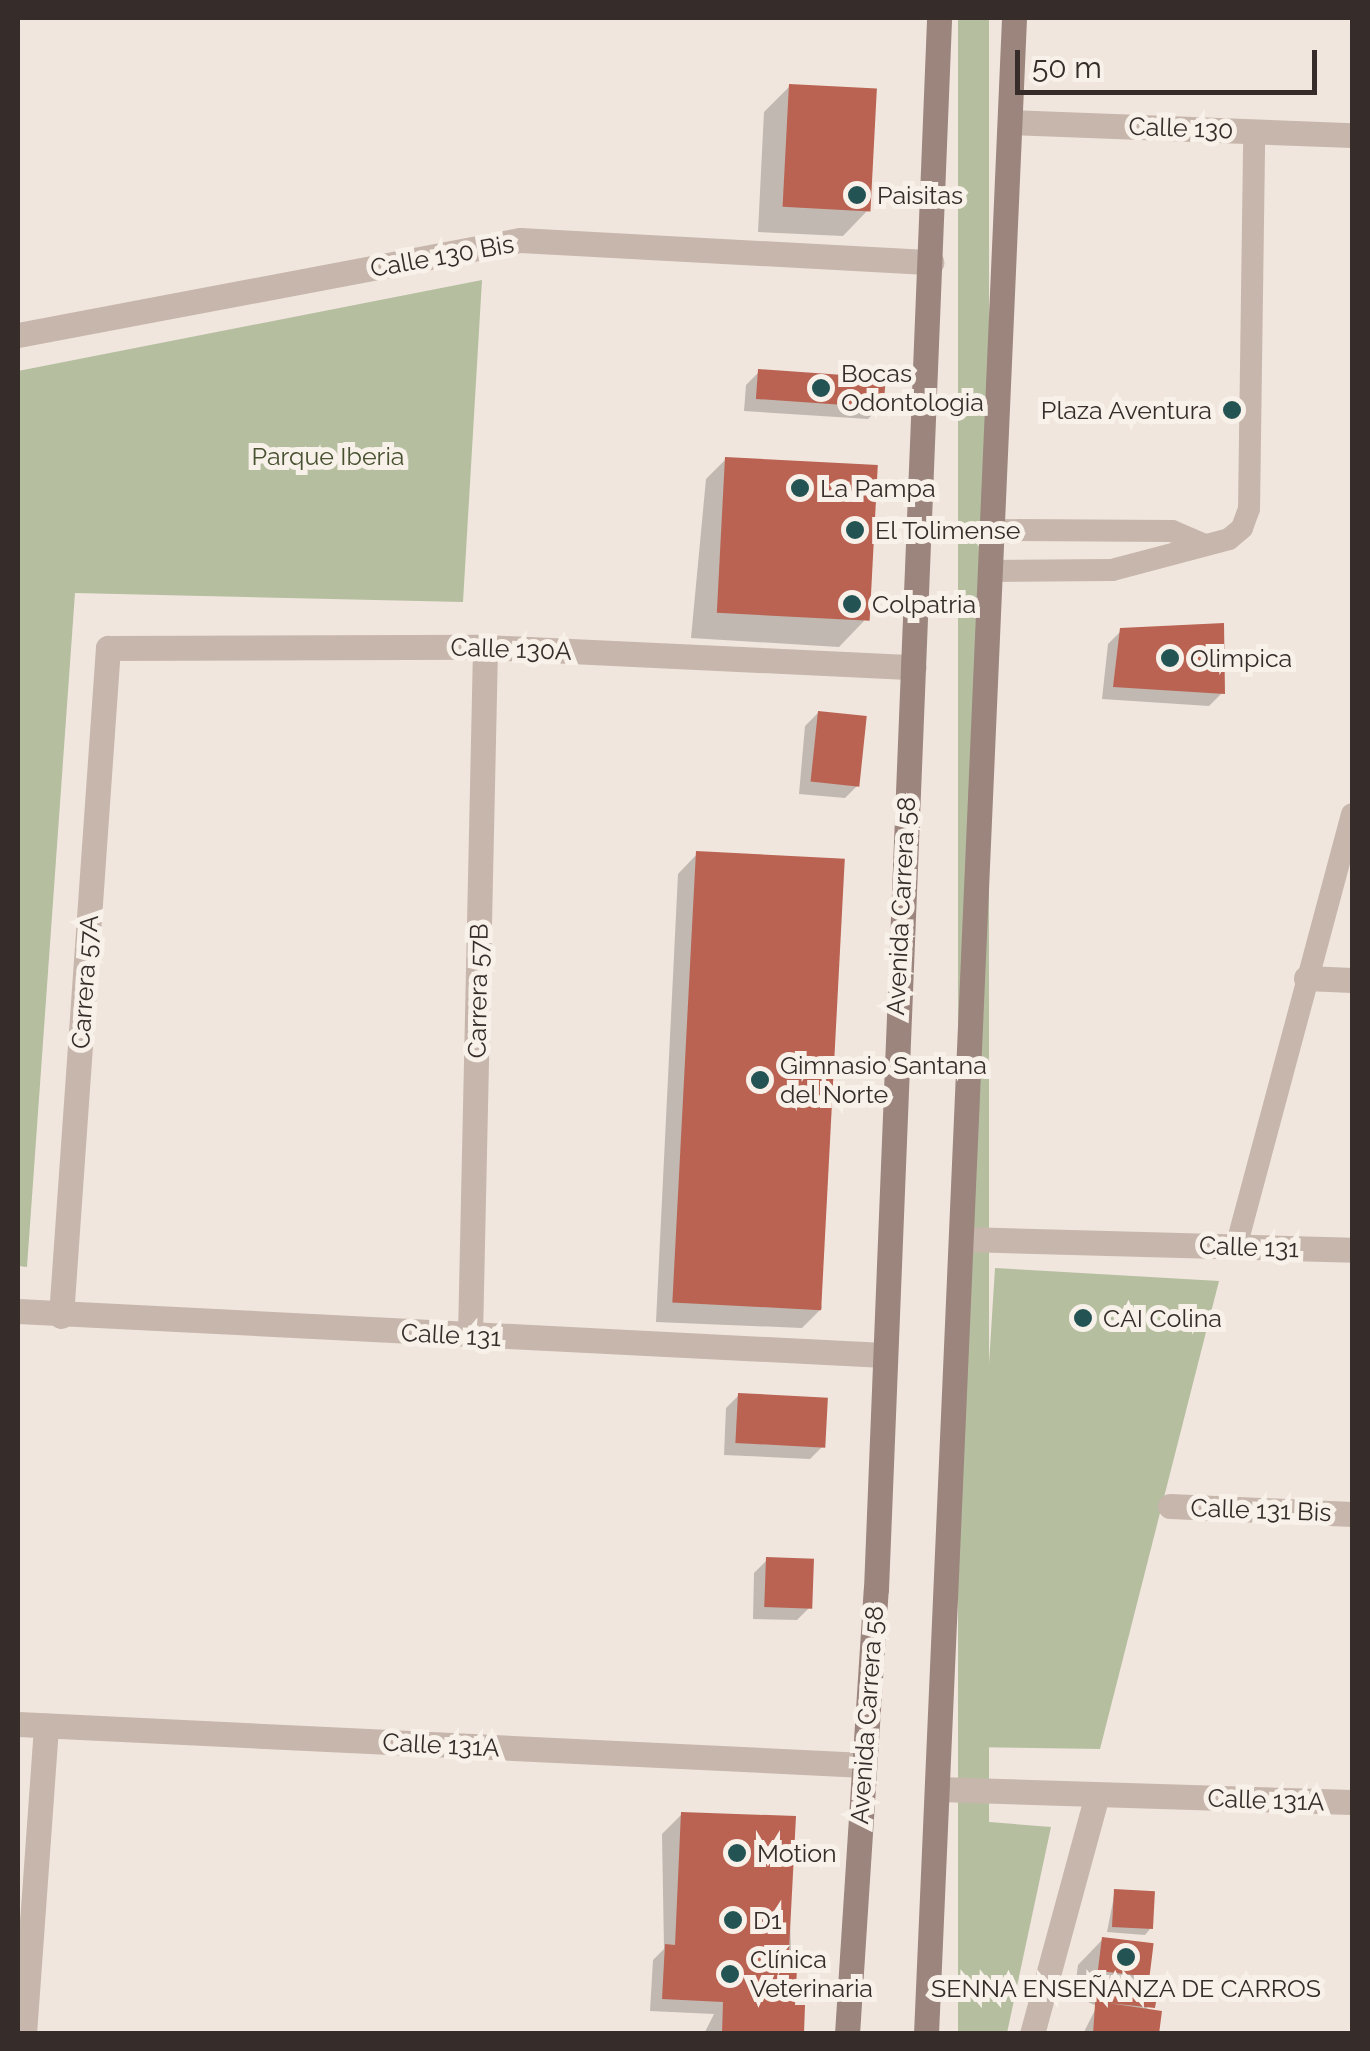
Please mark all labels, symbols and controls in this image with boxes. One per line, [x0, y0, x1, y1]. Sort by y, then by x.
scale bar [1020, 30, 1322, 92]
text: 50 m [1032, 50, 1102, 85]
street label: Calle 130 [1128, 111, 1234, 145]
place label: Paisitas [877, 180, 963, 210]
marker: Paisitas [846, 184, 868, 206]
street label: Calle 130 Bis [368, 229, 516, 283]
place label: Bocas Odontologia [841, 359, 984, 418]
marker: Bocas Odontologia [810, 377, 832, 399]
place label: Plaza Aventura [1040, 395, 1212, 425]
marker: Plaza Aventura [1221, 399, 1243, 421]
park label: Parque Iberia [252, 441, 404, 471]
place label: La Pampa [820, 473, 936, 503]
marker: La Pampa [789, 477, 811, 499]
place label: El Tolimense [875, 515, 1022, 545]
marker: El Tolimense [844, 519, 866, 541]
place label: Colpatria [872, 589, 976, 619]
marker: Colpatria [841, 593, 863, 615]
street label: Calle 130A [450, 632, 572, 666]
place label: Olimpica [1190, 643, 1292, 673]
marker: Olimpica [1159, 647, 1181, 669]
street label: Avenida Carrera 58 [880, 796, 922, 1016]
street label: Carrera 57A [65, 914, 105, 1050]
street label: Carrera 57B [462, 923, 494, 1059]
place label: Gimnasio Santana del Norte [780, 1051, 987, 1110]
marker: Gimnasio Santana del Norte [749, 1069, 771, 1091]
street label: Calle 131 [1198, 1230, 1300, 1264]
place label: CAI Colina [1103, 1303, 1222, 1333]
marker: CAI Colina [1072, 1307, 1094, 1329]
street label: Calle 131 [400, 1317, 502, 1353]
street label: Calle 131 Bis [1190, 1493, 1332, 1527]
street label: Avenida Carrera 58 [844, 1605, 890, 1825]
street label: Calle 131A [382, 1727, 500, 1763]
street label: Calle 131A [1207, 1783, 1325, 1817]
place label: Motion [757, 1838, 837, 1868]
marker: Motion [726, 1842, 748, 1864]
place label: D1 [753, 1905, 782, 1935]
marker: D1 [722, 1909, 744, 1931]
place label: Clínica Veterinaria [750, 1945, 873, 2004]
marker: SENNA ENSEÑANZA DE CARROS [1115, 1946, 1137, 1968]
marker: Clínica Veterinaria [719, 1963, 741, 1985]
place label: SENNA ENSEÑANZA DE CARROS [930, 1973, 1322, 2003]

